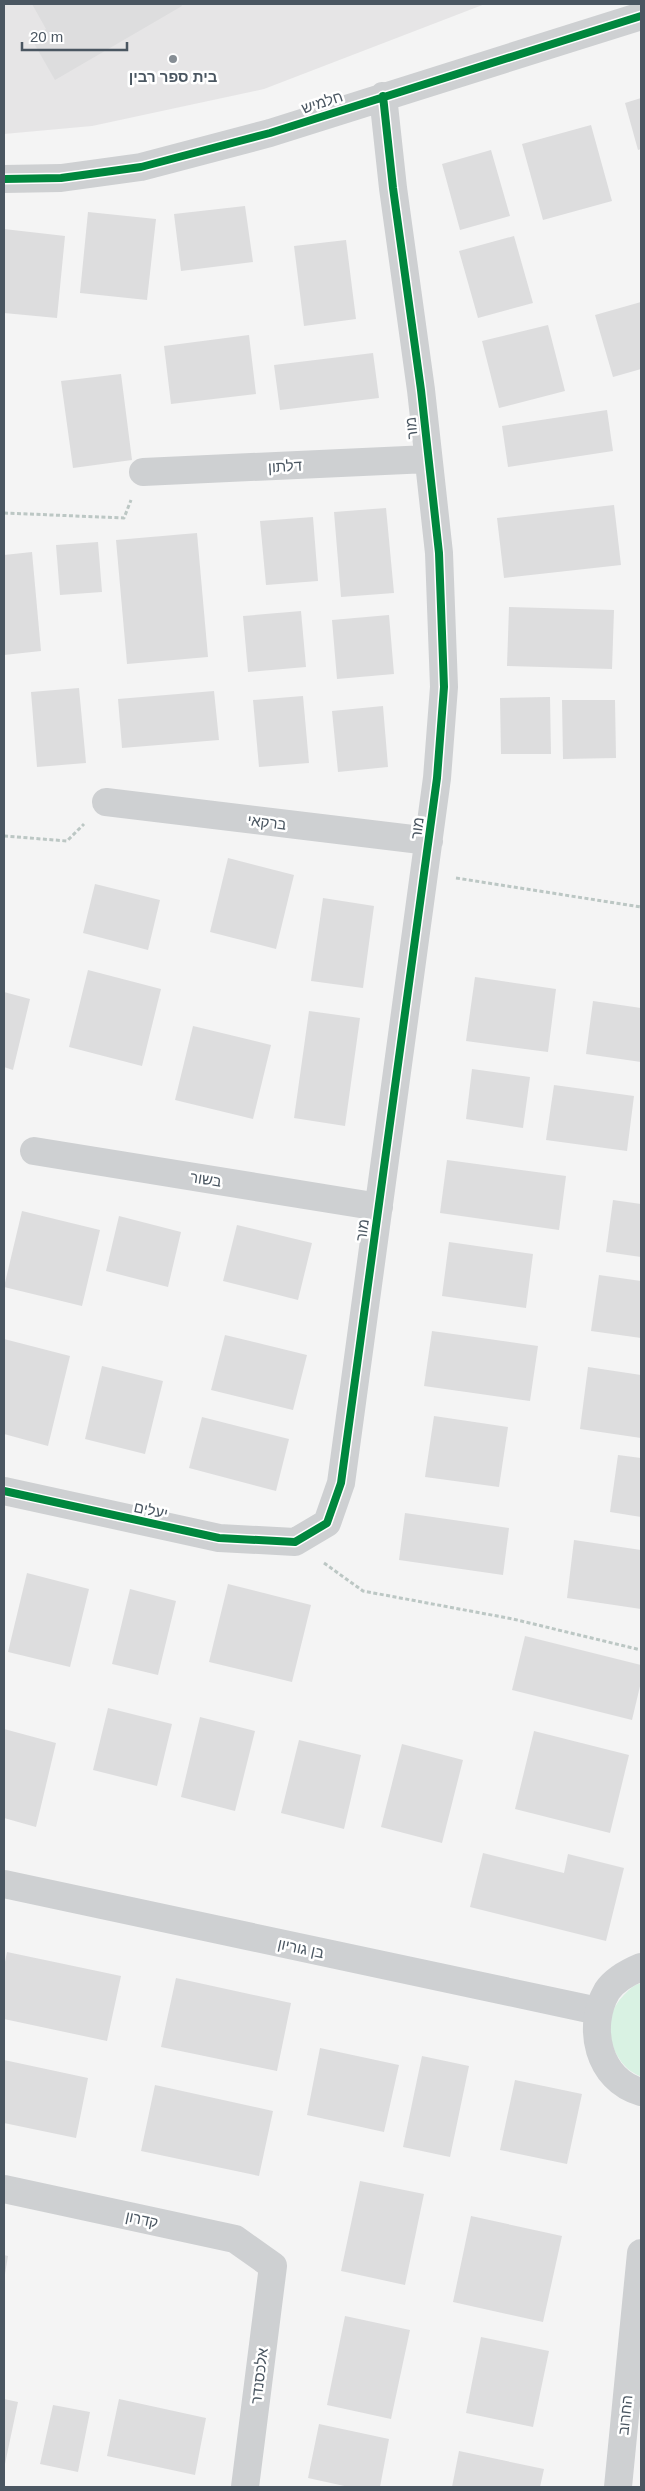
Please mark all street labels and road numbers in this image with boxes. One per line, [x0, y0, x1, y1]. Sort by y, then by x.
street label: חלמיש [299, 87, 345, 117]
street label: מור [401, 416, 421, 440]
street label: דלתון [268, 457, 302, 475]
street label: ברקאי [247, 811, 287, 833]
street label: מור [407, 816, 427, 840]
street label: בשור [189, 1168, 223, 1190]
street label: מור [352, 1218, 372, 1242]
street label: יעלים [132, 1498, 170, 1522]
street label: בן גוריון [276, 1935, 326, 1961]
street label: קדרון [124, 2207, 160, 2231]
street label: אלכסנדר [247, 2346, 271, 2405]
street label: החרוב [614, 2394, 636, 2436]

